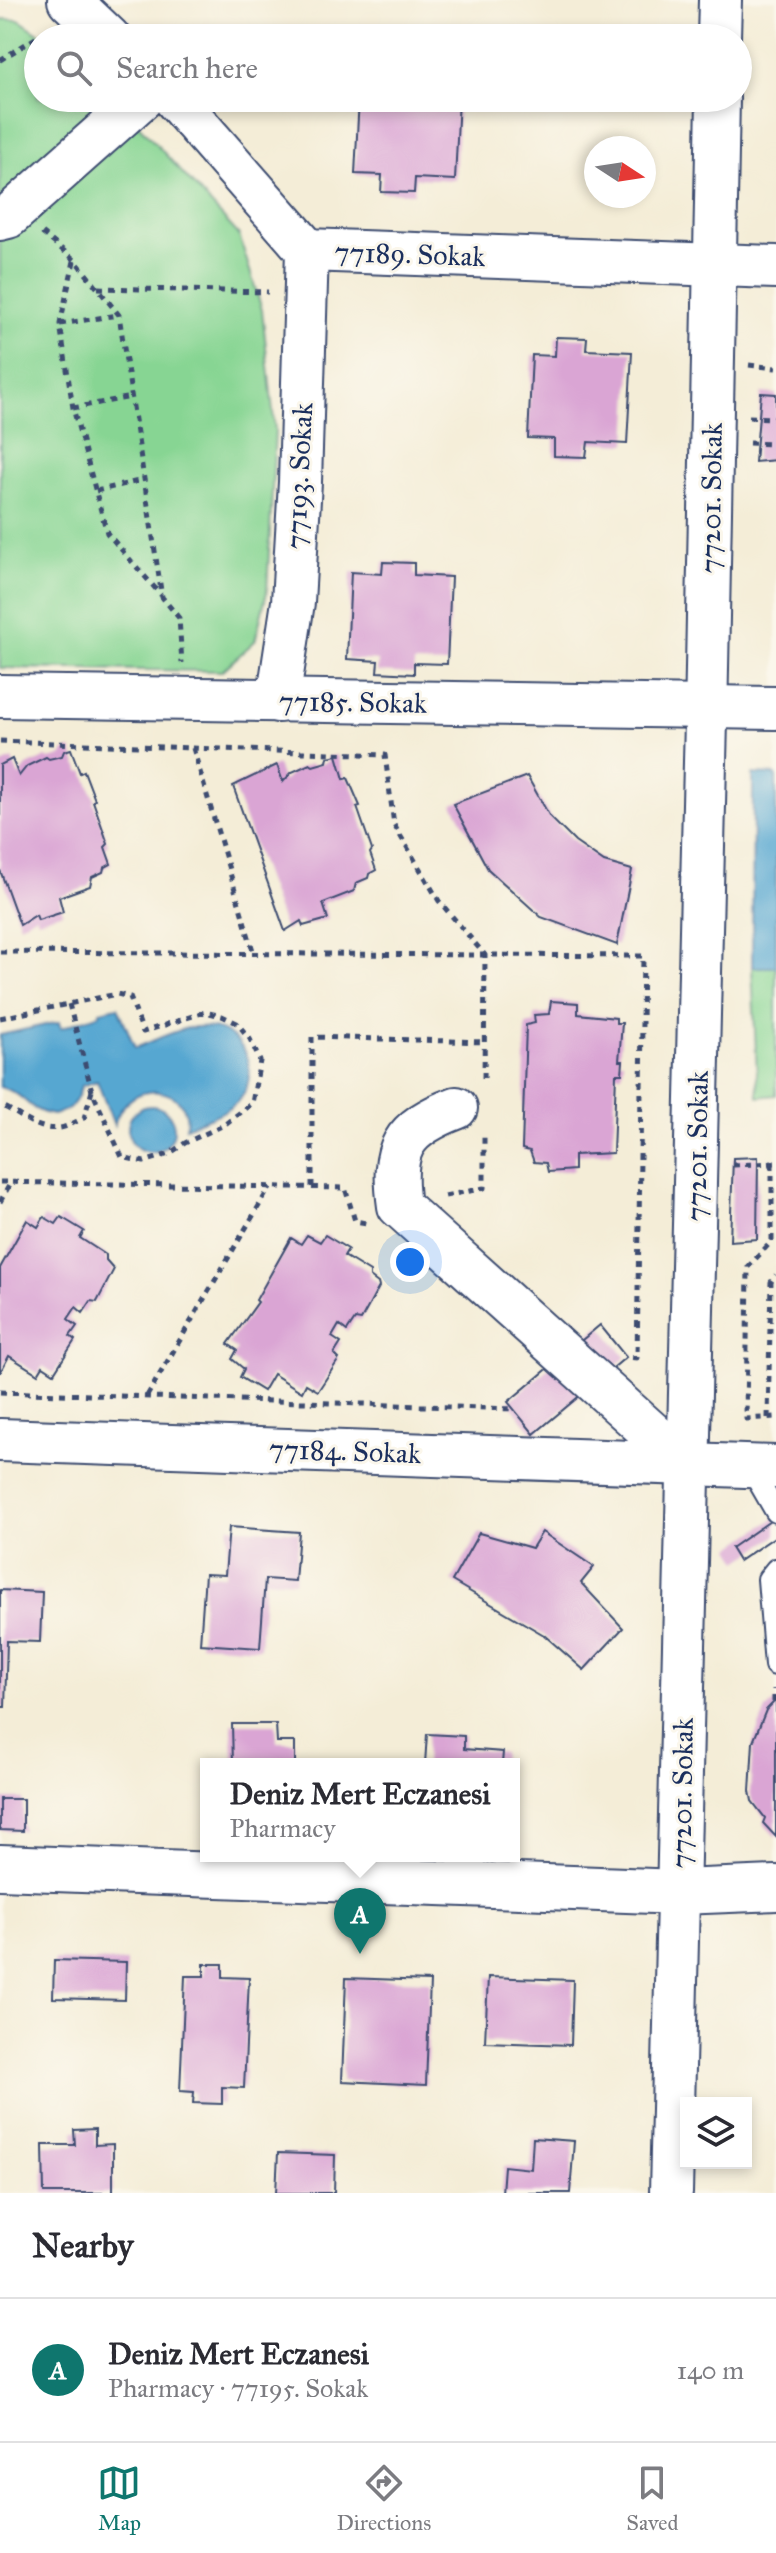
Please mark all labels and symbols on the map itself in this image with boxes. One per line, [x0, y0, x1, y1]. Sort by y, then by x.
north arrow [584, 136, 656, 208]
street label: 77189. Sokak [334, 234, 486, 274]
street label: 77193. Sokak [278, 402, 320, 550]
street label: 77201. Sokak [692, 422, 730, 574]
street label: 77185. Sokak [279, 683, 427, 721]
street label: 77201. Sokak [678, 1070, 716, 1222]
your location [390, 1242, 430, 1282]
street label: 77184. Sokak [268, 1431, 422, 1471]
street label: 77201. Sokak [663, 1717, 701, 1869]
pin: A [334, 1888, 386, 1954]

